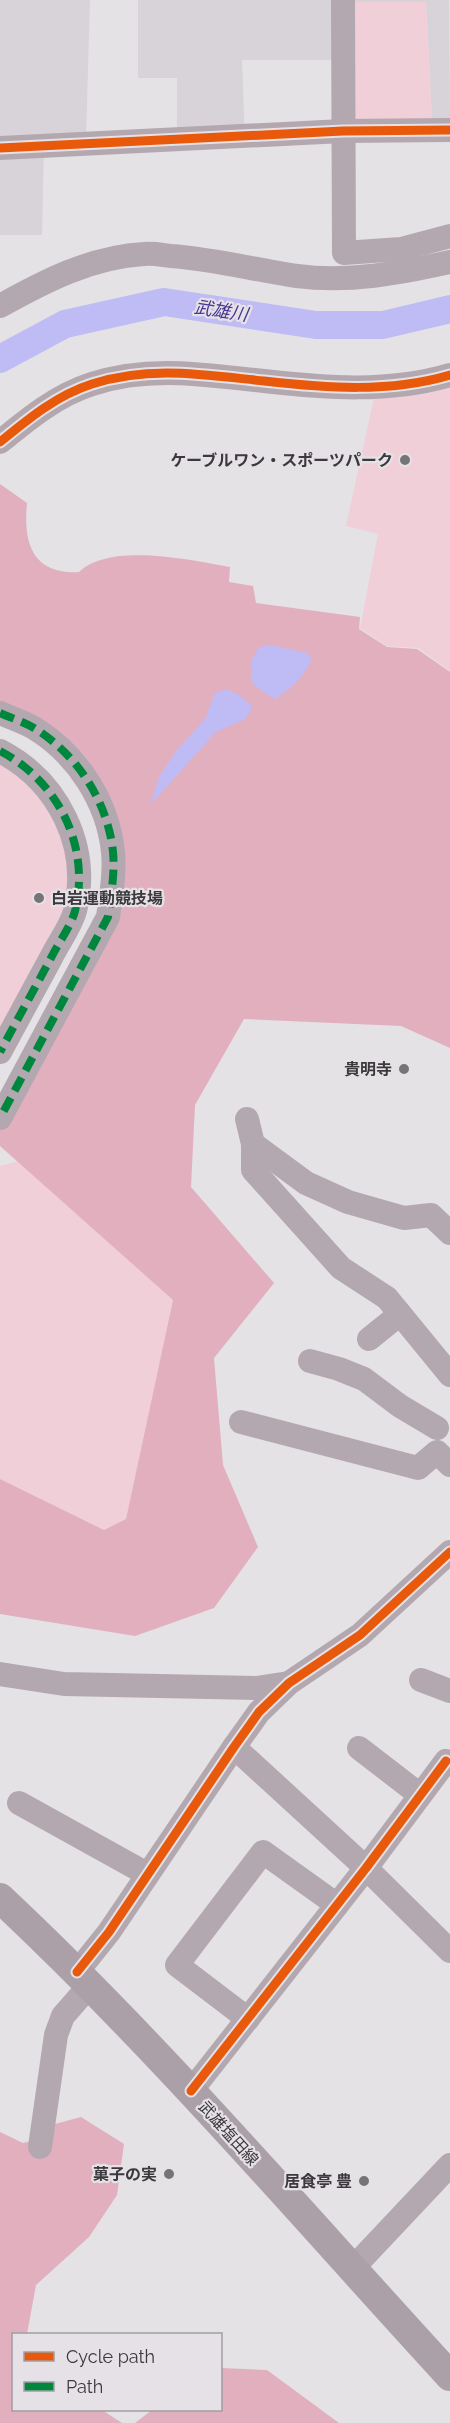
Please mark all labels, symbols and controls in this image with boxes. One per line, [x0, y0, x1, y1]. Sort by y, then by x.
water label: 武雄川 [193, 296, 251, 325]
place label: ケーブルワン・スポーツパーク [170, 451, 393, 470]
marker: ケーブルワン・スポーツパーク [398, 453, 412, 467]
place label: 白岩運動競技場 [51, 889, 163, 908]
marker: 白岩運動競技場 [32, 891, 46, 905]
place label: 貴明寺 [344, 1060, 392, 1079]
marker: 貴明寺 [397, 1062, 411, 1076]
street label: 武雄塩田線 [195, 2097, 262, 2169]
place label: 菓子の実 [93, 2165, 157, 2184]
marker: 菓子の実 [162, 2167, 176, 2181]
place label: 居食亭 豊 [284, 2172, 352, 2191]
marker: 居食亭 豊 [357, 2174, 371, 2188]
legend [12, 2333, 222, 2411]
text: Cycle path [66, 2346, 155, 2367]
text: Path [66, 2376, 103, 2397]

